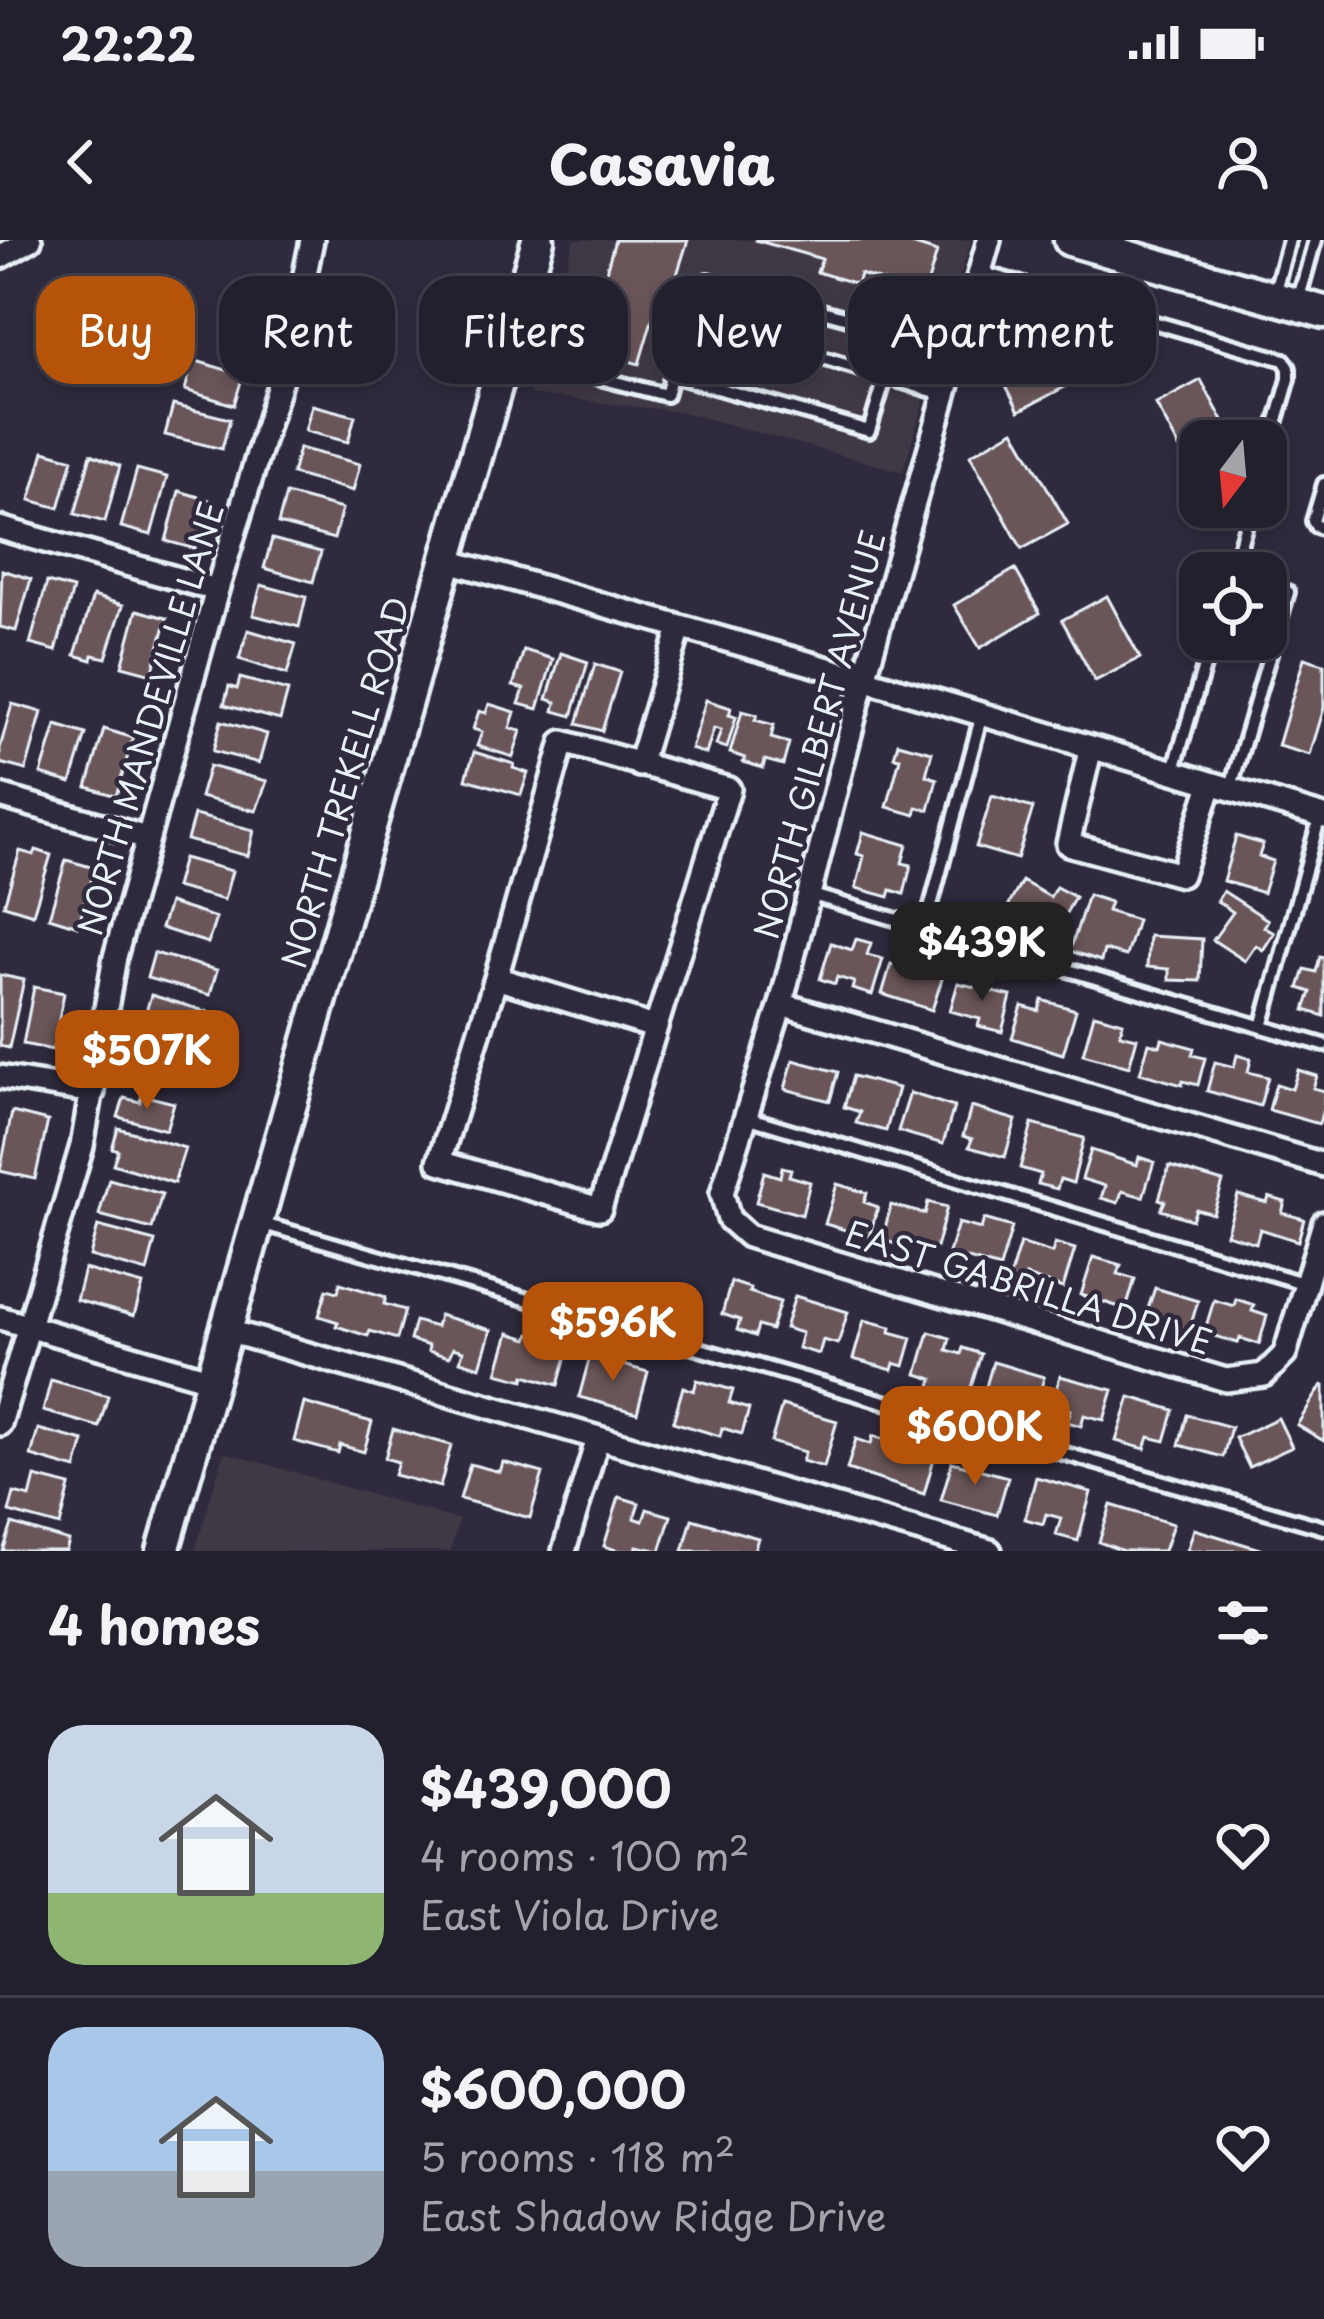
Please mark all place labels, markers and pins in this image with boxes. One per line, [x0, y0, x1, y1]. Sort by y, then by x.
pin: $439K [898, 902, 1066, 1004]
pin: $507K [63, 1010, 231, 1112]
pin: $596K [529, 1282, 697, 1384]
pin: $600K [891, 1386, 1059, 1488]

